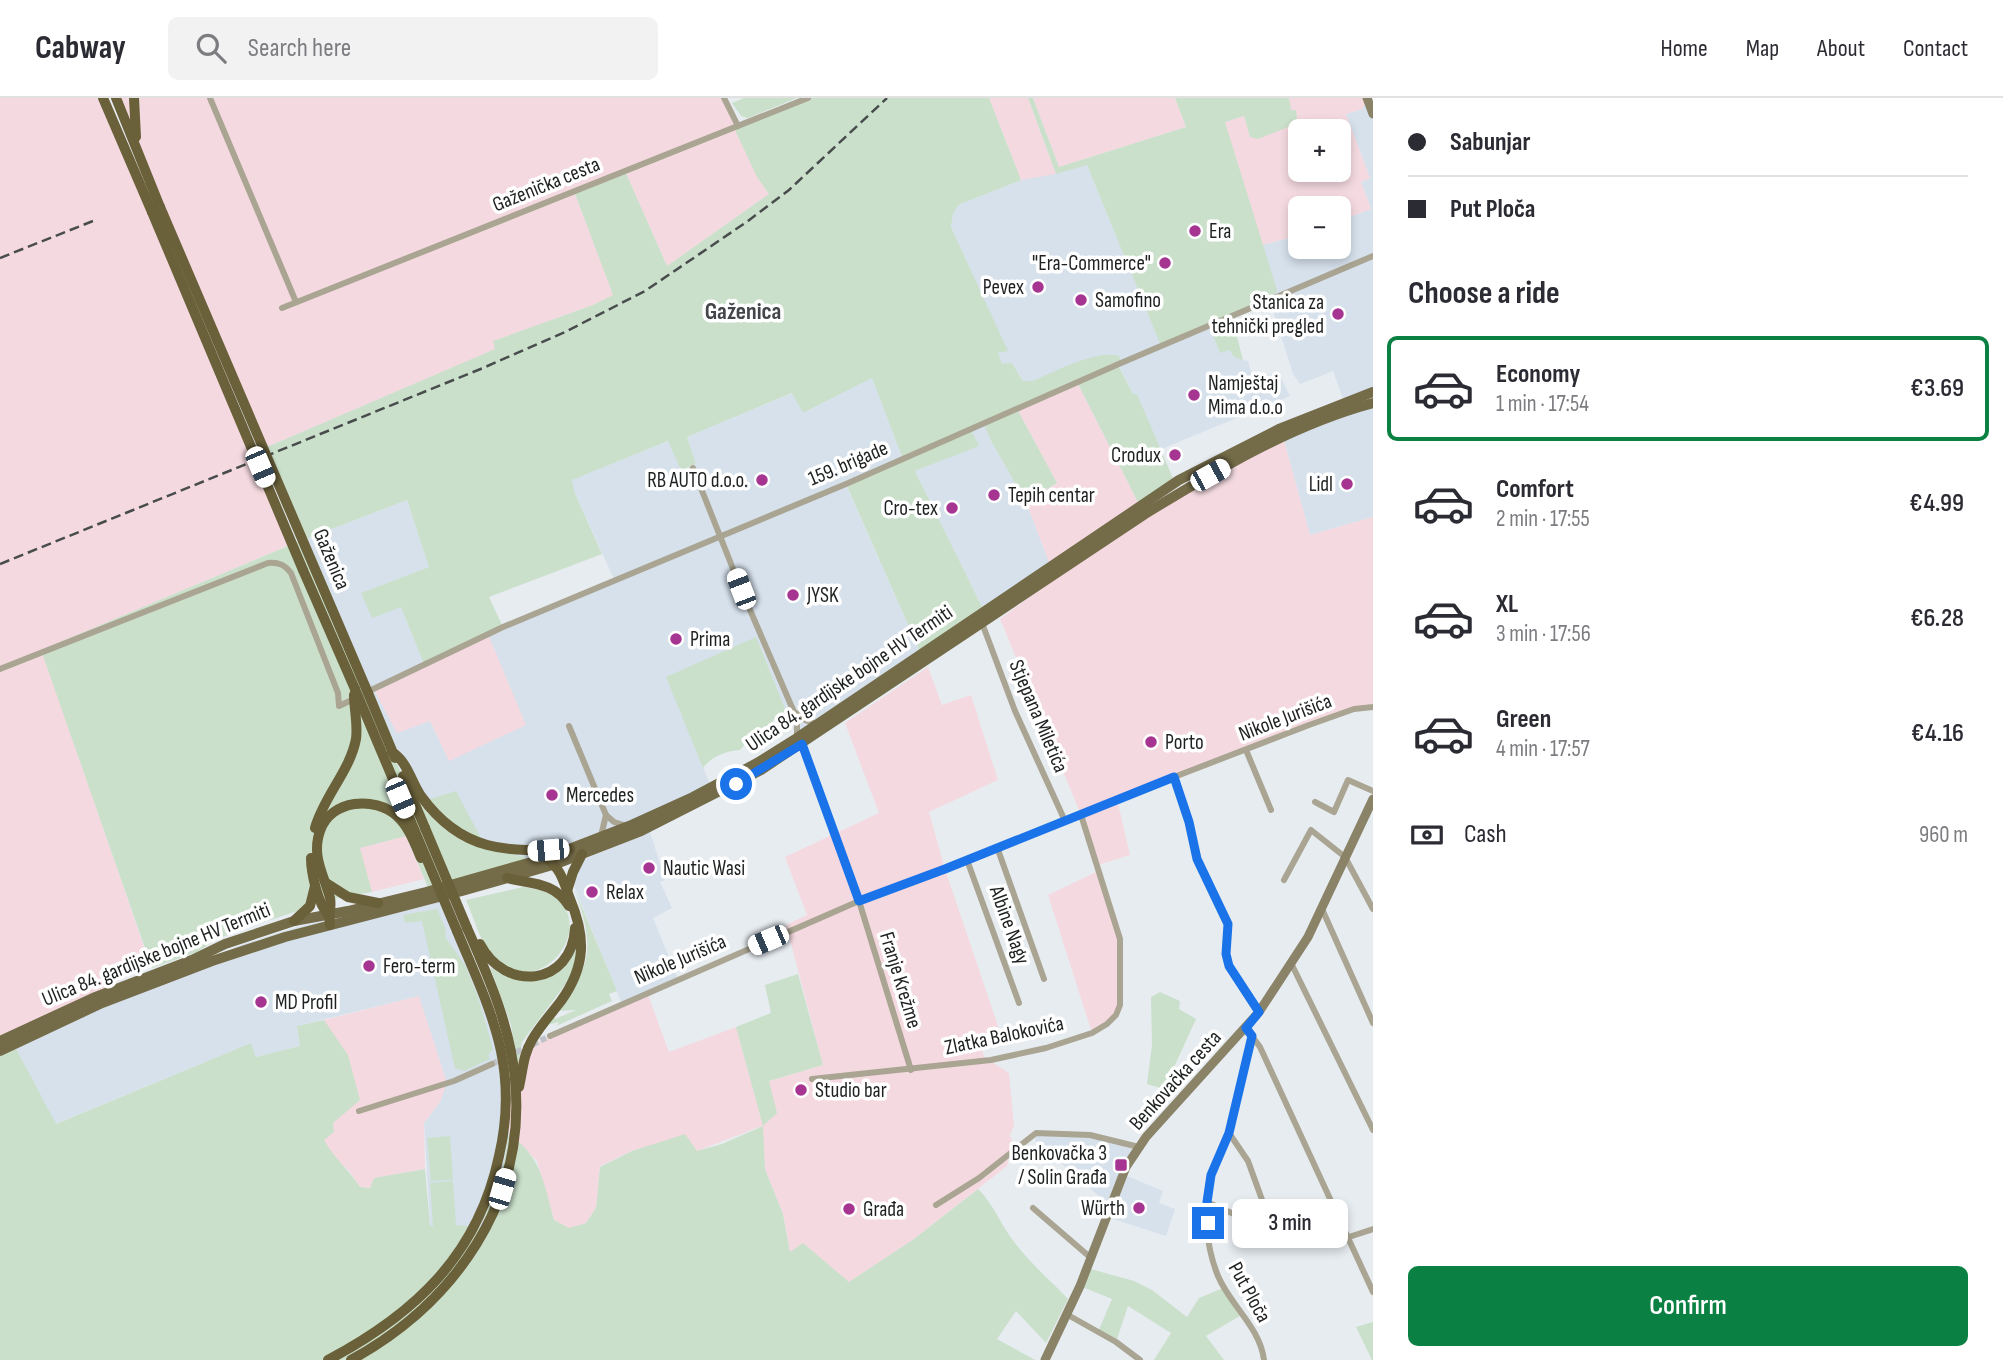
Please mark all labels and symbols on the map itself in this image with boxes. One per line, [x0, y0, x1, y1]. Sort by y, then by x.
street label: Gaženička cesta [489, 152, 604, 217]
place label: Era [1209, 219, 1231, 244]
marker: Era [1187, 223, 1203, 239]
place label: "Era-Commerce" [1032, 251, 1151, 276]
marker: "Era-Commerce" [1157, 255, 1173, 271]
place label: Pevex [983, 275, 1024, 300]
marker: Pevex [1030, 279, 1046, 295]
place label: Samofino [1095, 288, 1161, 313]
place label: Stanica za tehnički pregled [1211, 290, 1324, 339]
marker: Samofino [1073, 292, 1089, 308]
district label: Gaženica [705, 297, 781, 326]
marker: Stanica za tehnički pregled [1330, 306, 1346, 322]
place label: Namještaj Mima d.o.o [1208, 371, 1283, 420]
marker: Namještaj Mima d.o.o [1186, 387, 1202, 403]
street label: 159. brigade [805, 436, 892, 491]
place label: Crodux [1111, 443, 1161, 468]
car [243, 444, 278, 490]
marker: Crodux [1167, 447, 1183, 463]
car [1187, 456, 1234, 494]
place label: RB AUTO d.o.o. [647, 468, 748, 493]
marker: RB AUTO d.o.o. [754, 472, 770, 488]
place label: Lidl [1309, 472, 1333, 497]
marker: Lidl [1339, 476, 1355, 492]
place label: Tepih centar [1008, 483, 1095, 508]
marker: Tepih centar [986, 487, 1002, 503]
place label: Cro-tex [883, 496, 938, 521]
marker: Cro-tex [944, 500, 960, 516]
street label: Gaženica [308, 525, 355, 593]
car [724, 566, 759, 612]
place label: JYSK [806, 583, 839, 608]
marker: JYSK [785, 587, 801, 603]
street label: Ulica 84. gardijske bojne HV Termiti [741, 600, 957, 757]
place label: Prima [690, 627, 730, 652]
marker: Prima [668, 631, 684, 647]
street label: Stjepana Miletića [1004, 656, 1073, 776]
street label: Nikole Jurišića [1235, 688, 1335, 747]
place label: Porto [1165, 730, 1204, 755]
marker: Porto [1143, 734, 1159, 750]
route start [720, 768, 752, 800]
car [383, 775, 418, 821]
place label: Mercedes [566, 783, 634, 808]
marker: Mercedes [544, 787, 560, 803]
car [527, 838, 570, 862]
place label: Nautic Wasi [663, 856, 745, 881]
marker: Nautic Wasi [641, 860, 657, 876]
place label: Relax [606, 880, 644, 905]
street label: Albine Nagy [984, 882, 1035, 968]
marker: Relax [584, 884, 600, 900]
street label: Ulica 84. gardijske bojne HV Termiti [38, 897, 274, 1012]
car [745, 922, 792, 958]
street label: Nikole Jurišića [630, 929, 730, 990]
street label: Franje Krežme [874, 929, 927, 1031]
place label: Fero-term [383, 954, 455, 979]
marker: Fero-term [361, 958, 377, 974]
place label: MD Profil [275, 990, 337, 1015]
marker: MD Profil [253, 994, 269, 1010]
street label: Zlatka Balokovića [942, 1011, 1066, 1060]
street label: Benkovačka cesta [1124, 1025, 1227, 1135]
place label: Studio bar [815, 1078, 887, 1103]
marker: Studio bar [793, 1082, 809, 1098]
place label: Benkovačka 3 / Solin Građa [1011, 1141, 1107, 1190]
marker: Benkovačka 3 / Solin Građa [1113, 1157, 1129, 1173]
car [487, 1166, 518, 1212]
place label: Würth [1081, 1196, 1125, 1221]
place label: Građa [863, 1197, 904, 1222]
callout: 3 min [1232, 1198, 1348, 1248]
marker: Würth [1131, 1200, 1147, 1216]
marker: Građa [841, 1201, 857, 1217]
route end [1192, 1207, 1224, 1239]
street label: Put Ploča [1223, 1258, 1276, 1327]

